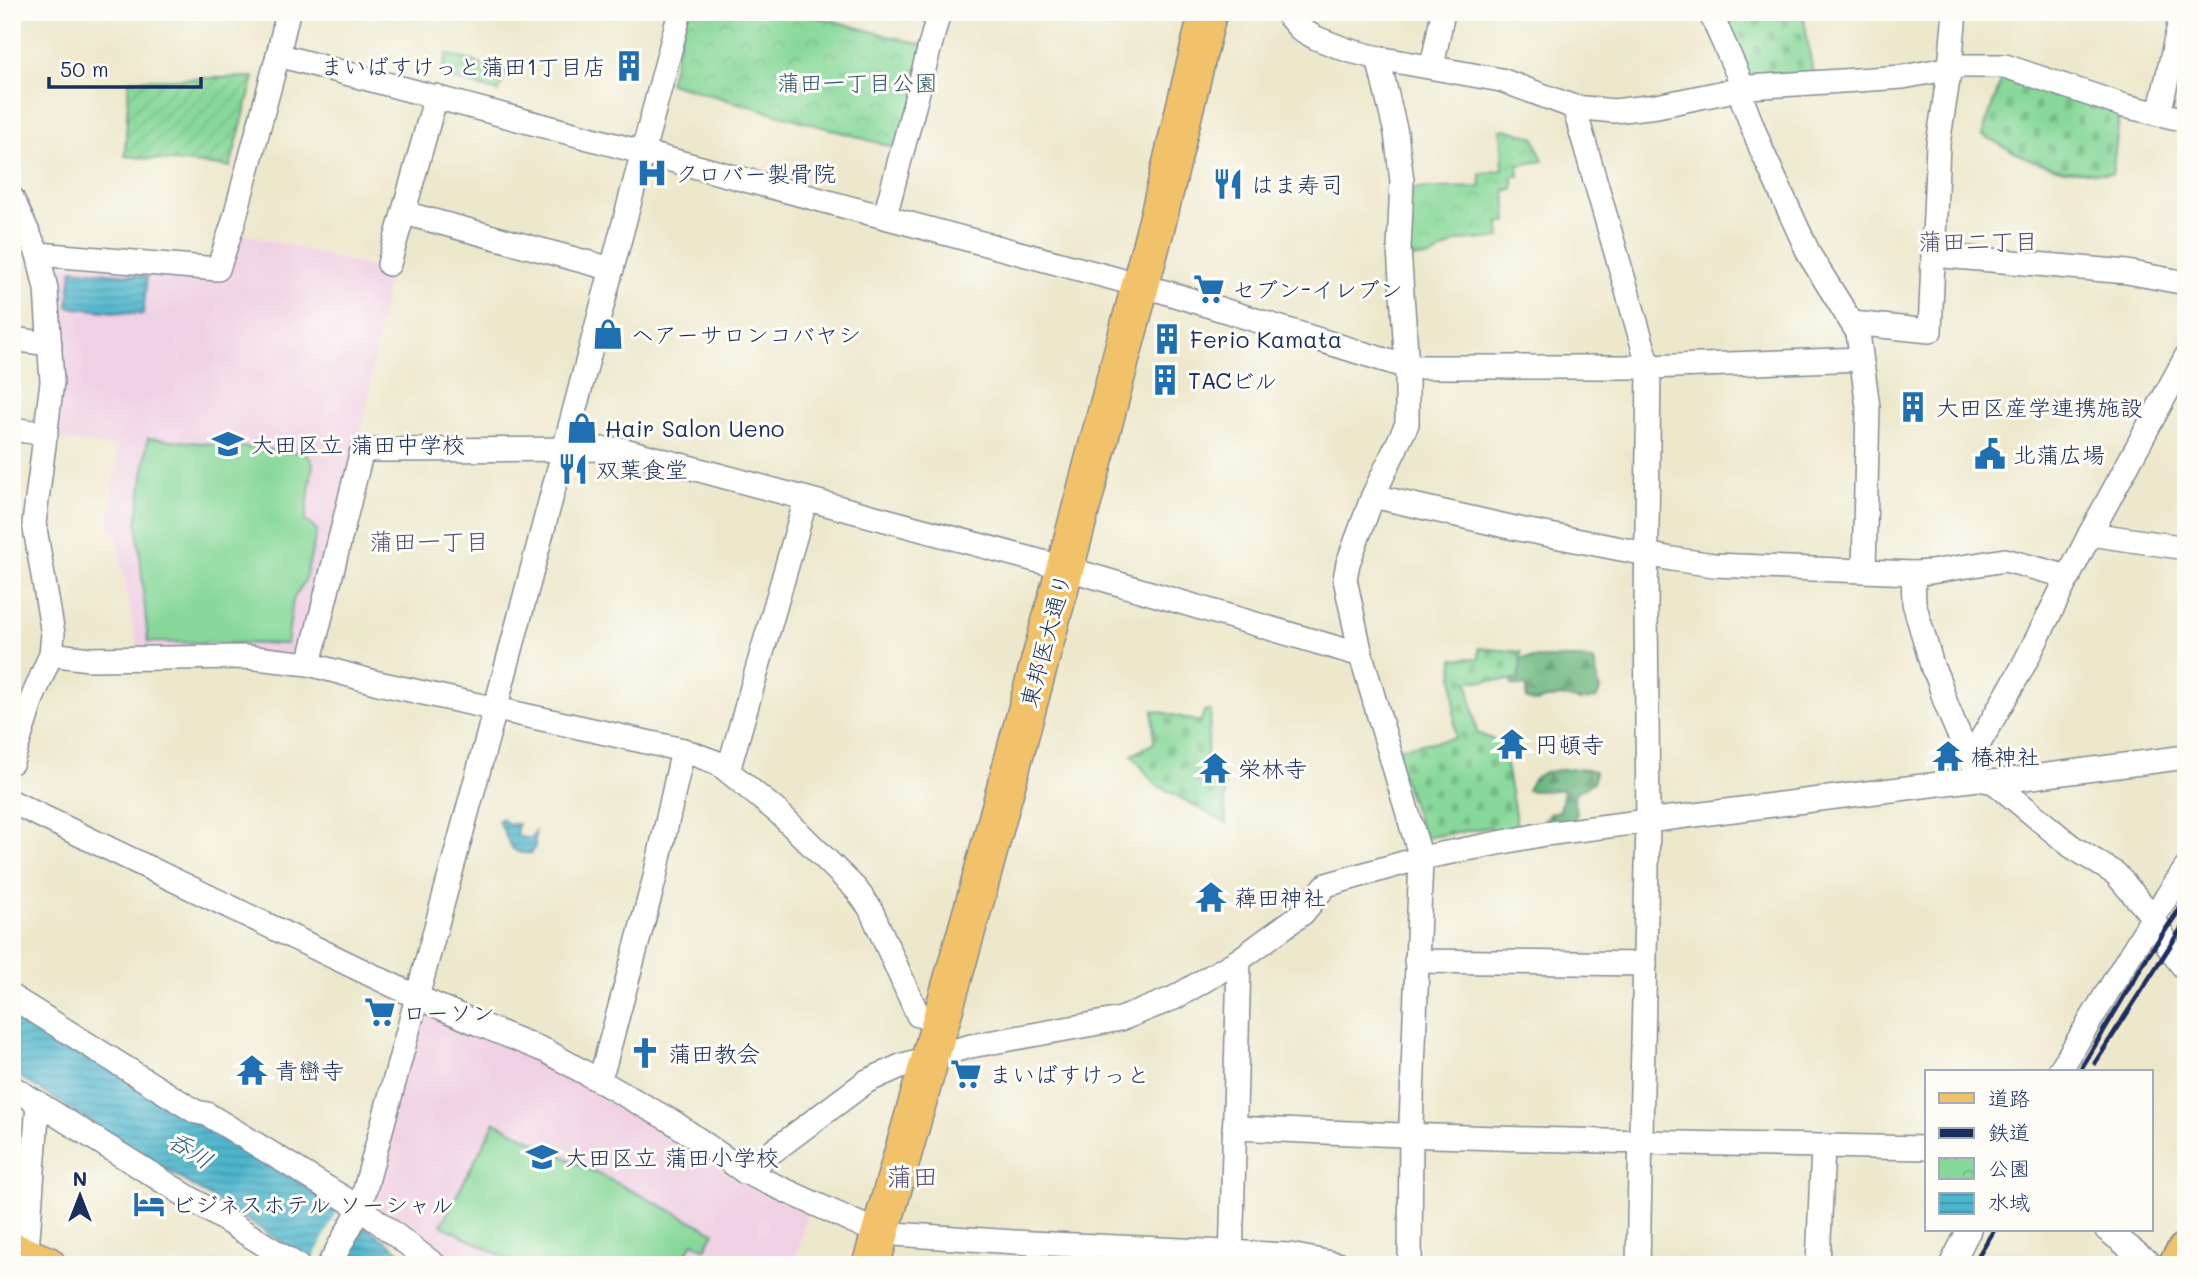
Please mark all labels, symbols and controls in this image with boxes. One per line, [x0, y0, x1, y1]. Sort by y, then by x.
scale bar [49, 46, 201, 90]
building icon: まいばすけっと蒲田1丁目店 [612, 49, 646, 83]
place label: まいばすけっと蒲田1丁目店 [320, 51, 606, 81]
text: 50 m [60, 55, 109, 82]
park label: 蒲田一丁目公園 [777, 67, 938, 97]
hospital icon: クロバー製骨院 [635, 156, 669, 190]
place label: クロバー製骨院 [675, 158, 836, 188]
restaurant icon: はま寿司 [1211, 167, 1245, 201]
place label: はま寿司 [1251, 169, 1343, 199]
district label: 蒲田二丁目 [1918, 225, 2038, 256]
supermarket icon: セブン-イレブン [1192, 272, 1226, 306]
place label: セブン-イレブン [1232, 274, 1403, 304]
shop icon: ヘアーサロンコバヤシ [591, 317, 625, 351]
place label: ヘアーサロンコバヤシ [631, 319, 861, 349]
building icon: Ferio Kamata [1150, 322, 1184, 356]
place label: Ferio Kamata [1190, 324, 1342, 354]
building icon: TACビル [1148, 363, 1182, 397]
place label: TACビル [1188, 365, 1277, 395]
building icon: 大田区産学連携施設 [1896, 390, 1930, 424]
place label: 大田区産学連携施設 [1936, 392, 2143, 422]
shop icon: Hair Salon Ueno [565, 411, 599, 445]
place label: Hair Salon Ueno [605, 413, 784, 443]
school or university icon: 大田区立 蒲田中学校 [211, 427, 245, 461]
place label: 大田区立 蒲田中学校 [251, 429, 465, 459]
public building icon: 北蒲広場 [1973, 437, 2007, 471]
place label: 北蒲広場 [2013, 439, 2105, 469]
restaurant icon: 双葉食堂 [556, 452, 590, 486]
place label: 双葉食堂 [596, 454, 688, 484]
district label: 蒲田一丁目 [369, 525, 489, 556]
street label: 東邦医大通り [1013, 569, 1077, 711]
temple icon: 円頓寺 [1495, 727, 1529, 761]
place label: 円頓寺 [1535, 729, 1604, 759]
temple icon: 椿神社 [1931, 739, 1965, 773]
place label: 椿神社 [1971, 741, 2040, 771]
temple icon: 栄林寺 [1198, 751, 1232, 785]
place label: 栄林寺 [1238, 753, 1307, 783]
temple icon: 薭田神社 [1194, 880, 1228, 914]
place label: 薭田神社 [1234, 882, 1326, 912]
supermarket icon: ローソン [363, 995, 397, 1029]
place label: ローソン [403, 997, 495, 1027]
church icon: 蒲田教会 [628, 1036, 662, 1070]
place label: 蒲田教会 [668, 1038, 760, 1068]
temple icon: 青巒寺 [235, 1053, 269, 1087]
place label: 青巒寺 [275, 1055, 344, 1085]
supermarket icon: まいばすけっと [949, 1057, 983, 1091]
place label: まいばすけっと [989, 1059, 1150, 1089]
legend [1925, 1070, 2152, 1232]
text: 道路 [1988, 1084, 2030, 1111]
text: 鉄道 [1988, 1118, 2030, 1145]
water label: 呑川 [162, 1123, 220, 1175]
school or university icon: 大田区立 蒲田小学校 [525, 1140, 559, 1174]
place label: 大田区立 蒲田小学校 [565, 1142, 779, 1172]
text: 公園 [1988, 1154, 2030, 1181]
district label: 蒲田 [886, 1159, 938, 1193]
north arrow [46, 1162, 116, 1232]
text: N [73, 1166, 87, 1191]
hotel icon: ビジネスホテル ソーシャル [132, 1187, 166, 1221]
text: 水域 [1988, 1188, 2030, 1215]
place label: ビジネスホテル ソーシャル [172, 1189, 454, 1219]

